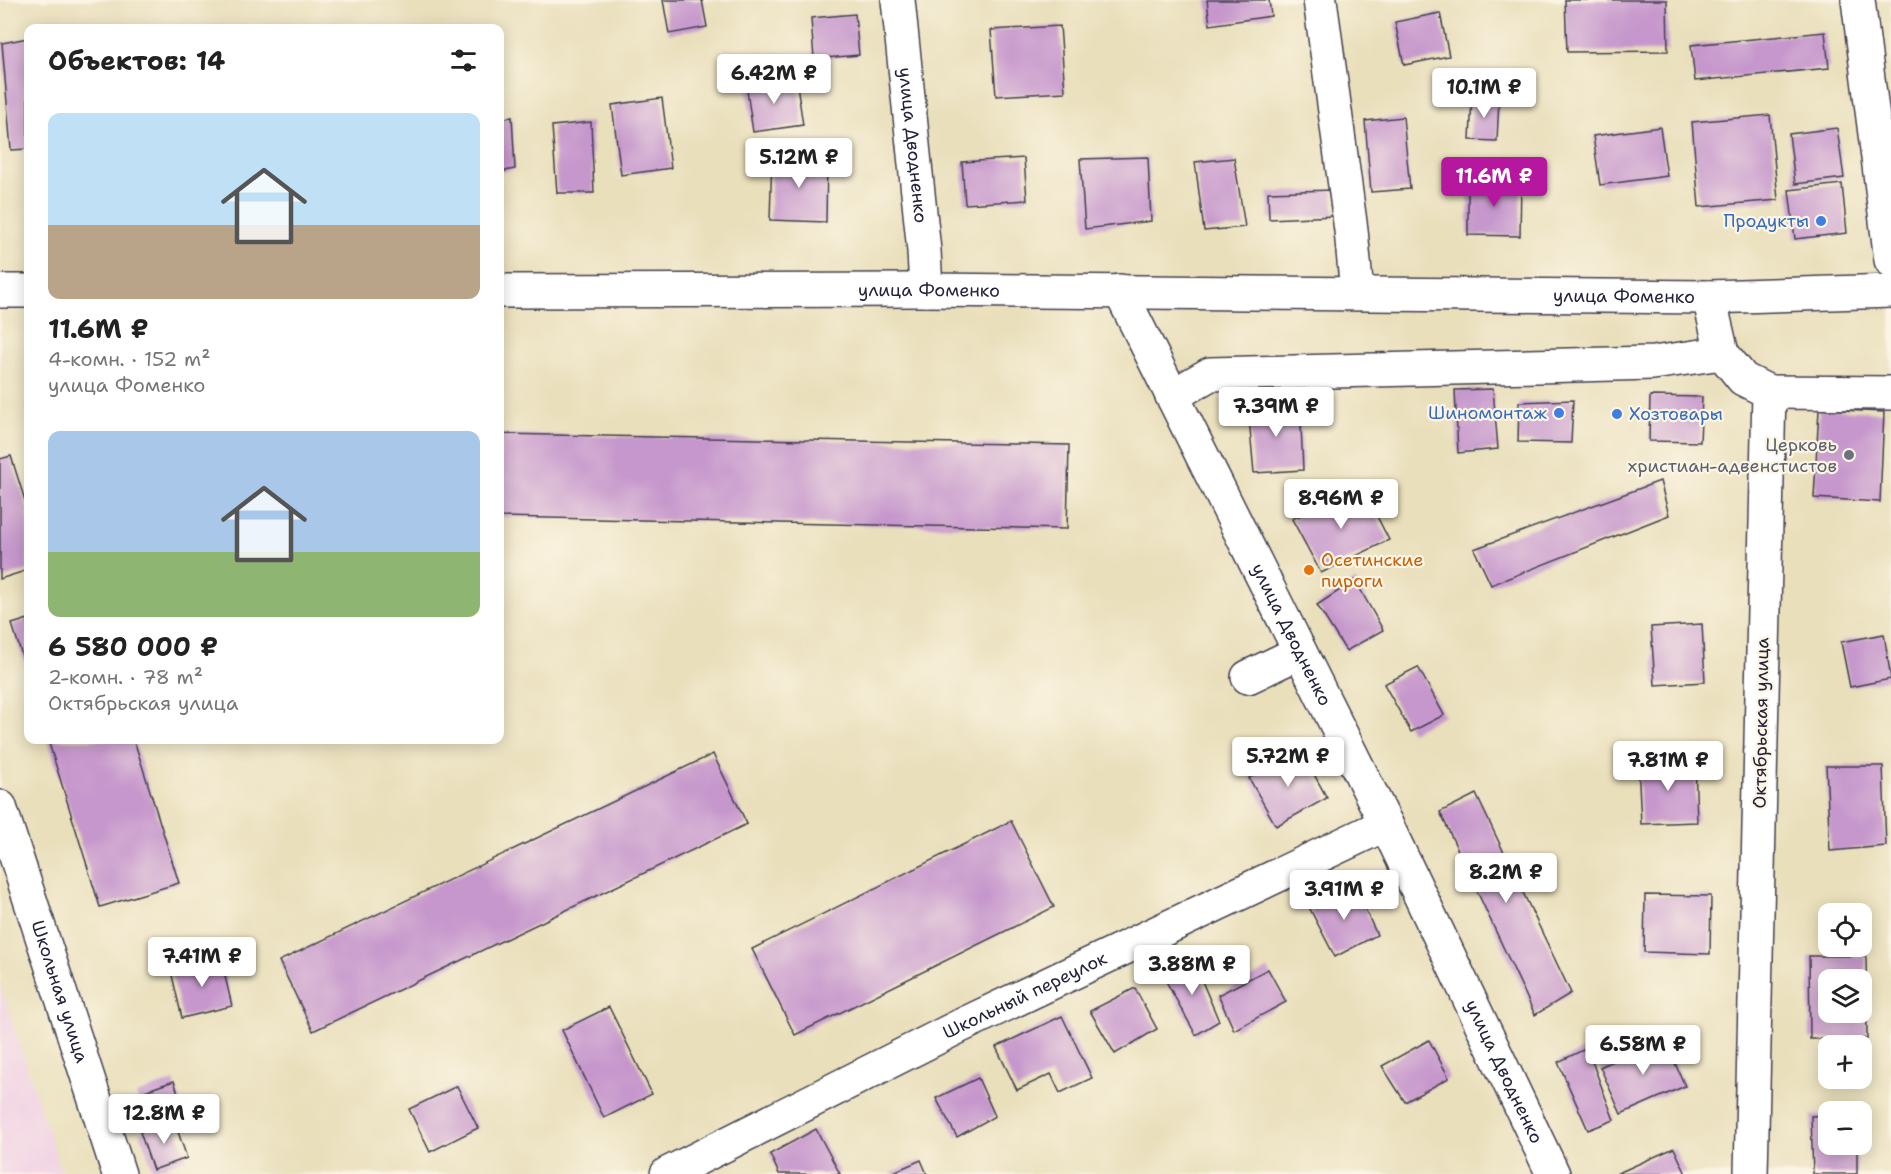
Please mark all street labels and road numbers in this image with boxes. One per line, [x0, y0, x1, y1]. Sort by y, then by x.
street label: улица Дводненко [893, 66, 933, 224]
street label: улица Фоменко [858, 278, 1000, 303]
street label: улица Фоменко [1553, 284, 1695, 309]
street label: улица Дводненко [1246, 559, 1337, 710]
street label: Октябрьская улица [1748, 637, 1774, 809]
street label: Школьная улица [26, 917, 94, 1066]
street label: Школьный переулок [939, 946, 1111, 1045]
street label: улица Дводненко [1460, 996, 1549, 1147]

